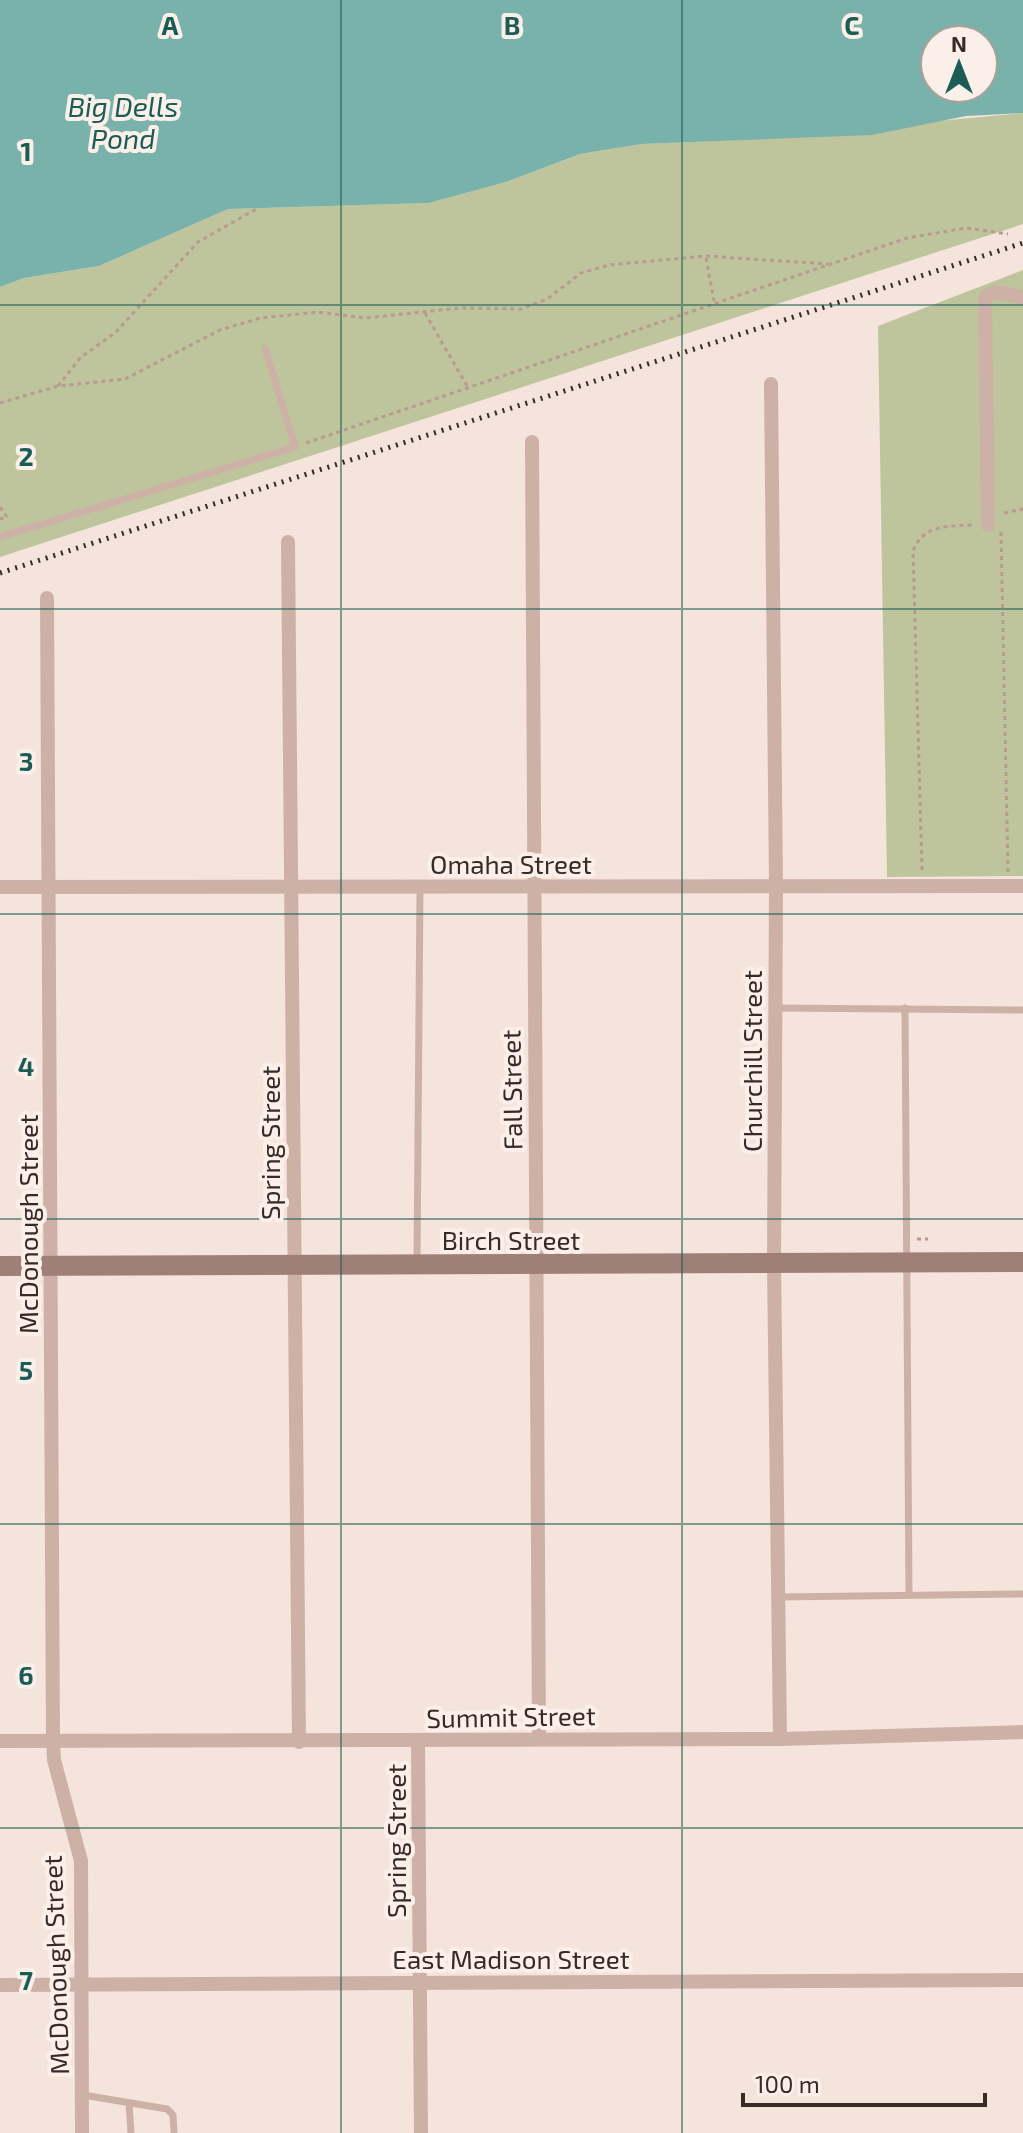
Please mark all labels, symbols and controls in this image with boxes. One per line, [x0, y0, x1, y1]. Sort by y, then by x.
text: A [162, 9, 179, 40]
text: B [504, 9, 520, 40]
text: C [844, 9, 860, 40]
north arrow [919, 24, 999, 104]
text: N [951, 30, 967, 56]
water label: Big Dells Pond [68, 89, 178, 155]
text: 1 [20, 135, 32, 166]
text: 2 [18, 440, 34, 471]
text: 3 [19, 745, 33, 776]
street label: Omaha Street [430, 848, 592, 879]
street label: Churchill Street [736, 970, 767, 1152]
street label: Fall Street [494, 1029, 528, 1151]
text: 4 [18, 1050, 34, 1081]
street label: Spring Street [254, 1066, 285, 1220]
street label: McDonough Street [12, 1114, 43, 1334]
street label: Birch Street [442, 1224, 580, 1255]
text: 5 [19, 1354, 33, 1385]
text: 6 [18, 1659, 34, 1690]
street label: Summit Street [426, 1699, 596, 1733]
street label: Spring Street [380, 1764, 411, 1918]
street label: McDonough Street [36, 1854, 74, 2075]
street label: East Madison Street [392, 1943, 630, 1974]
text: 7 [19, 1964, 33, 1995]
scale bar [743, 2057, 985, 2107]
text: 100 m [755, 2069, 820, 2098]

